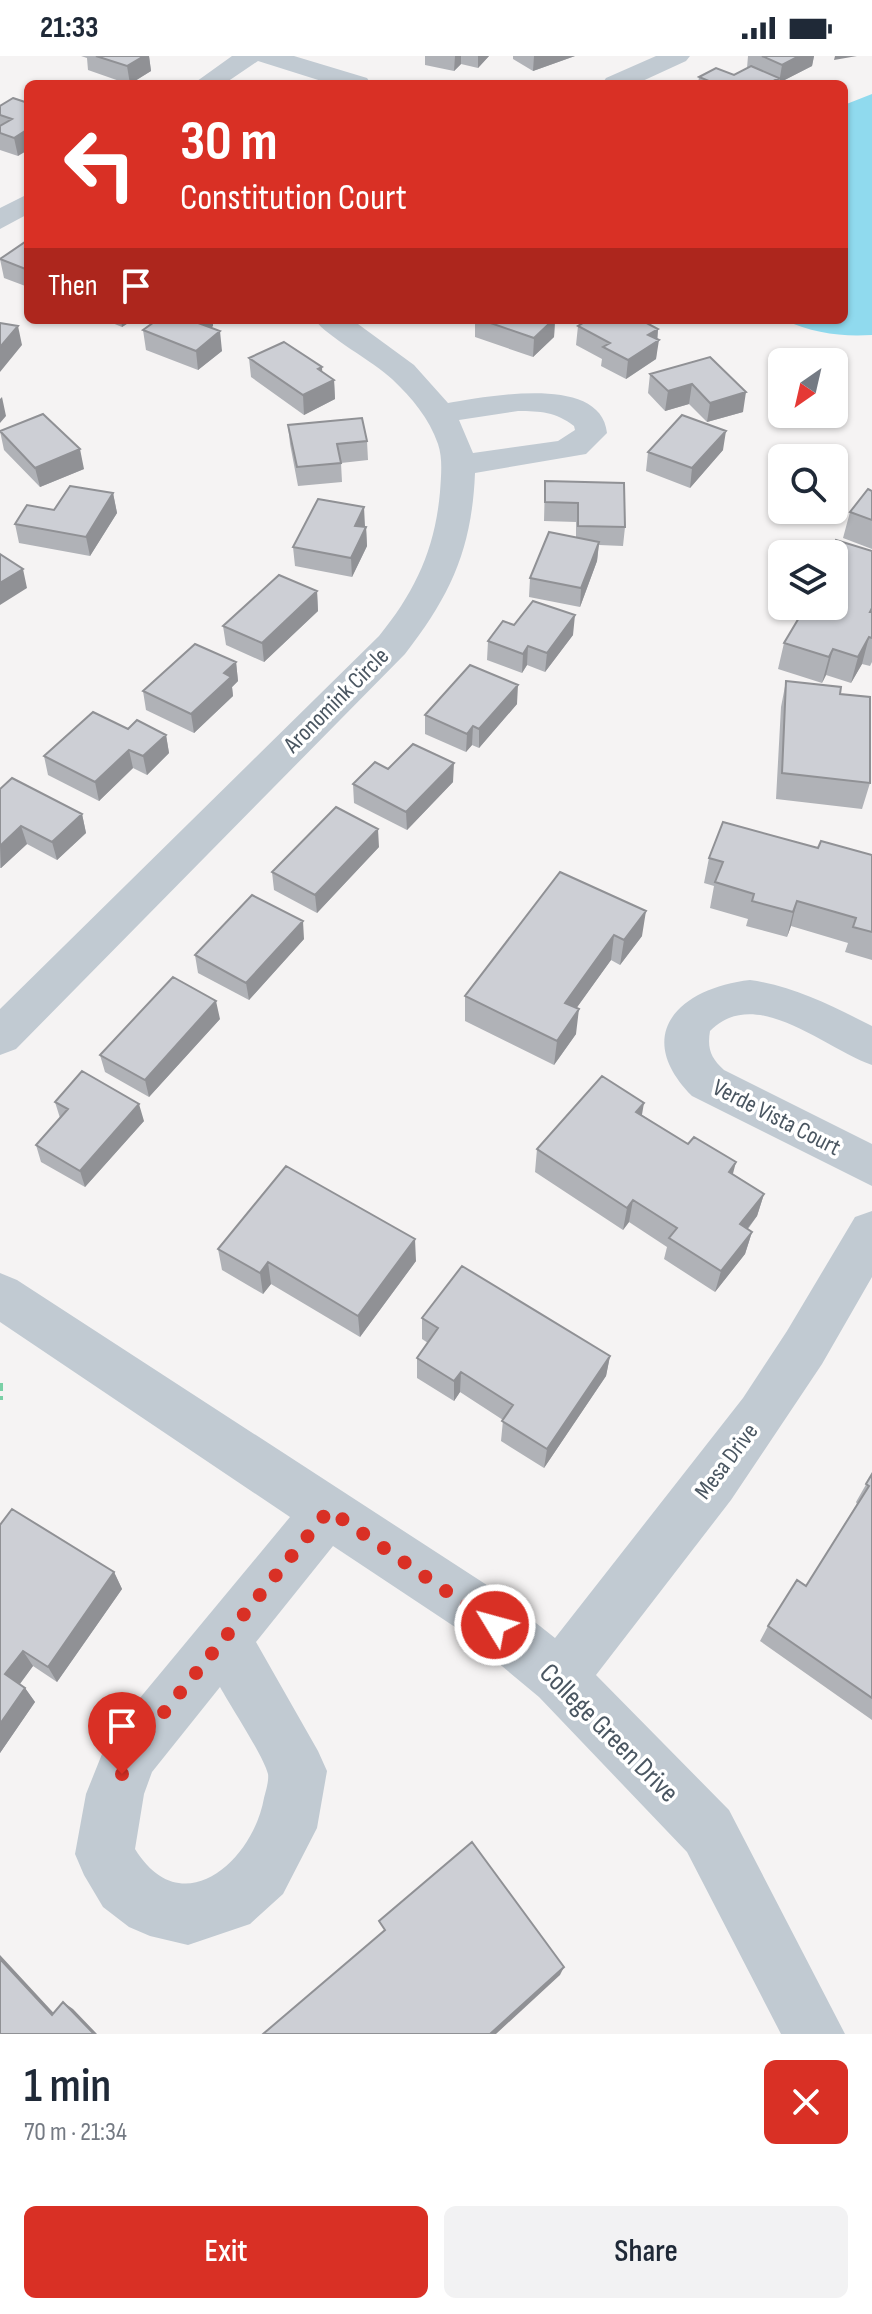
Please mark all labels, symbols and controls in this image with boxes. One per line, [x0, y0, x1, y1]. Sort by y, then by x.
text: 21:33 [40, 10, 99, 46]
text: 30 m [180, 109, 278, 176]
icon: left [48, 112, 152, 216]
text: Constitution Court [180, 177, 407, 220]
icon: arrive [114, 264, 158, 308]
text: Then [48, 268, 98, 304]
north arrow [768, 348, 848, 428]
map controls [768, 348, 848, 620]
button: search [768, 444, 848, 524]
button: layers [768, 540, 848, 620]
street label: Aronomink Circle [277, 642, 395, 760]
street label: Verde Vista Court [708, 1073, 846, 1162]
street label: Mesa Drive [689, 1418, 764, 1505]
position arrow [453, 1583, 537, 1667]
street label: College Green Drive [533, 1657, 685, 1809]
pin [88, 1692, 156, 1774]
icon: arrive [100, 1704, 144, 1748]
text: 1 min [24, 2058, 111, 2115]
button: close [764, 2060, 848, 2144]
text: 70 m · 21:34 [24, 2117, 127, 2148]
button: Exit [24, 2206, 428, 2298]
button: Share [444, 2206, 848, 2298]

